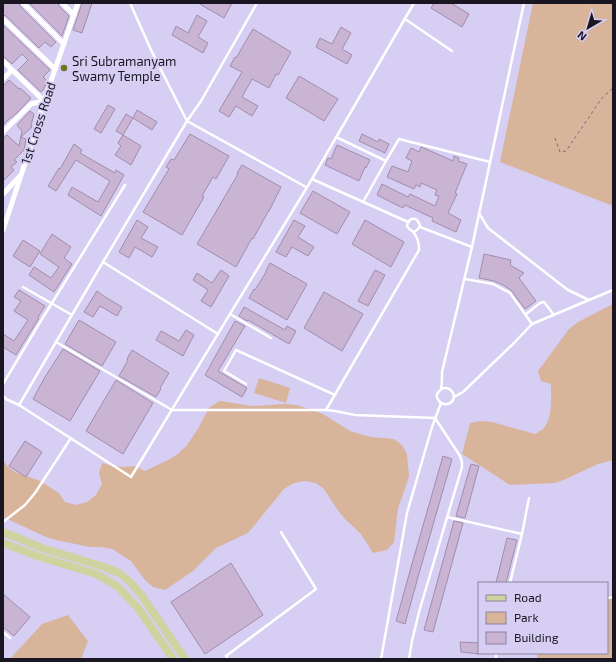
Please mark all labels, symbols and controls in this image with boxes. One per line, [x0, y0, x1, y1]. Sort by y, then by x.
north arrow [568, 8, 608, 48]
text: N [574, 29, 589, 44]
place label: Sri Subramanyam Swamy Temple [72, 53, 177, 84]
marker: Sri Subramanyam Swamy Temple [59, 63, 69, 73]
street label: 1st Cross Road [17, 80, 59, 166]
legend [478, 582, 608, 654]
text: Road [514, 590, 542, 604]
text: Park [514, 610, 539, 624]
text: Building [514, 630, 559, 644]

